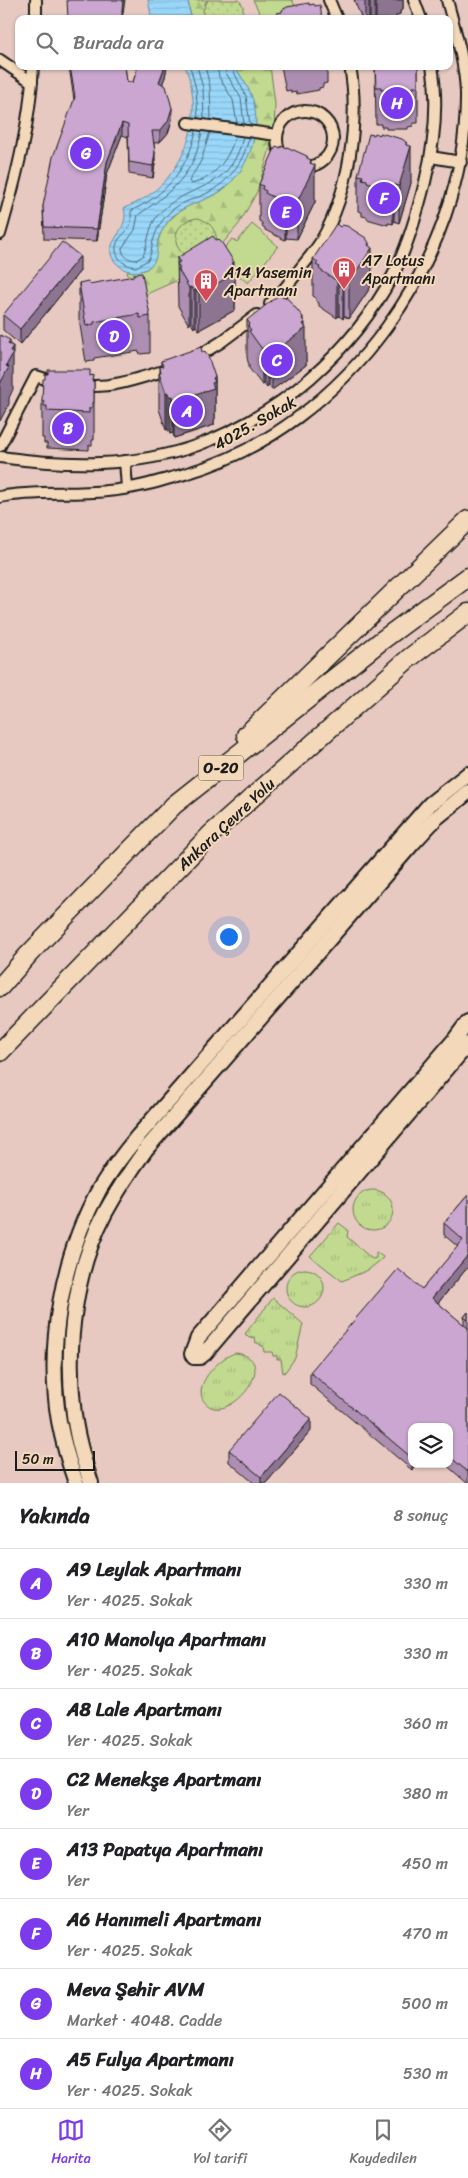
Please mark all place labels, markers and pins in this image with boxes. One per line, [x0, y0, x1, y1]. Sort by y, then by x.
pin: H [381, 84, 413, 122]
pin: G [70, 134, 102, 172]
pin: F [368, 179, 400, 217]
pin: E [270, 193, 302, 231]
place label: A7 Lotus Apartmanı [361, 246, 435, 293]
building icon: A7 Lotus Apartmanı [331, 256, 357, 290]
place label: A14 Yasemin Apartmanı [223, 258, 312, 305]
building icon: A14 Yasemin Apartmanı [193, 268, 219, 302]
pin: D [98, 317, 130, 355]
pin: C [261, 341, 293, 379]
pin: A [171, 392, 203, 430]
pin: B [52, 409, 84, 447]

